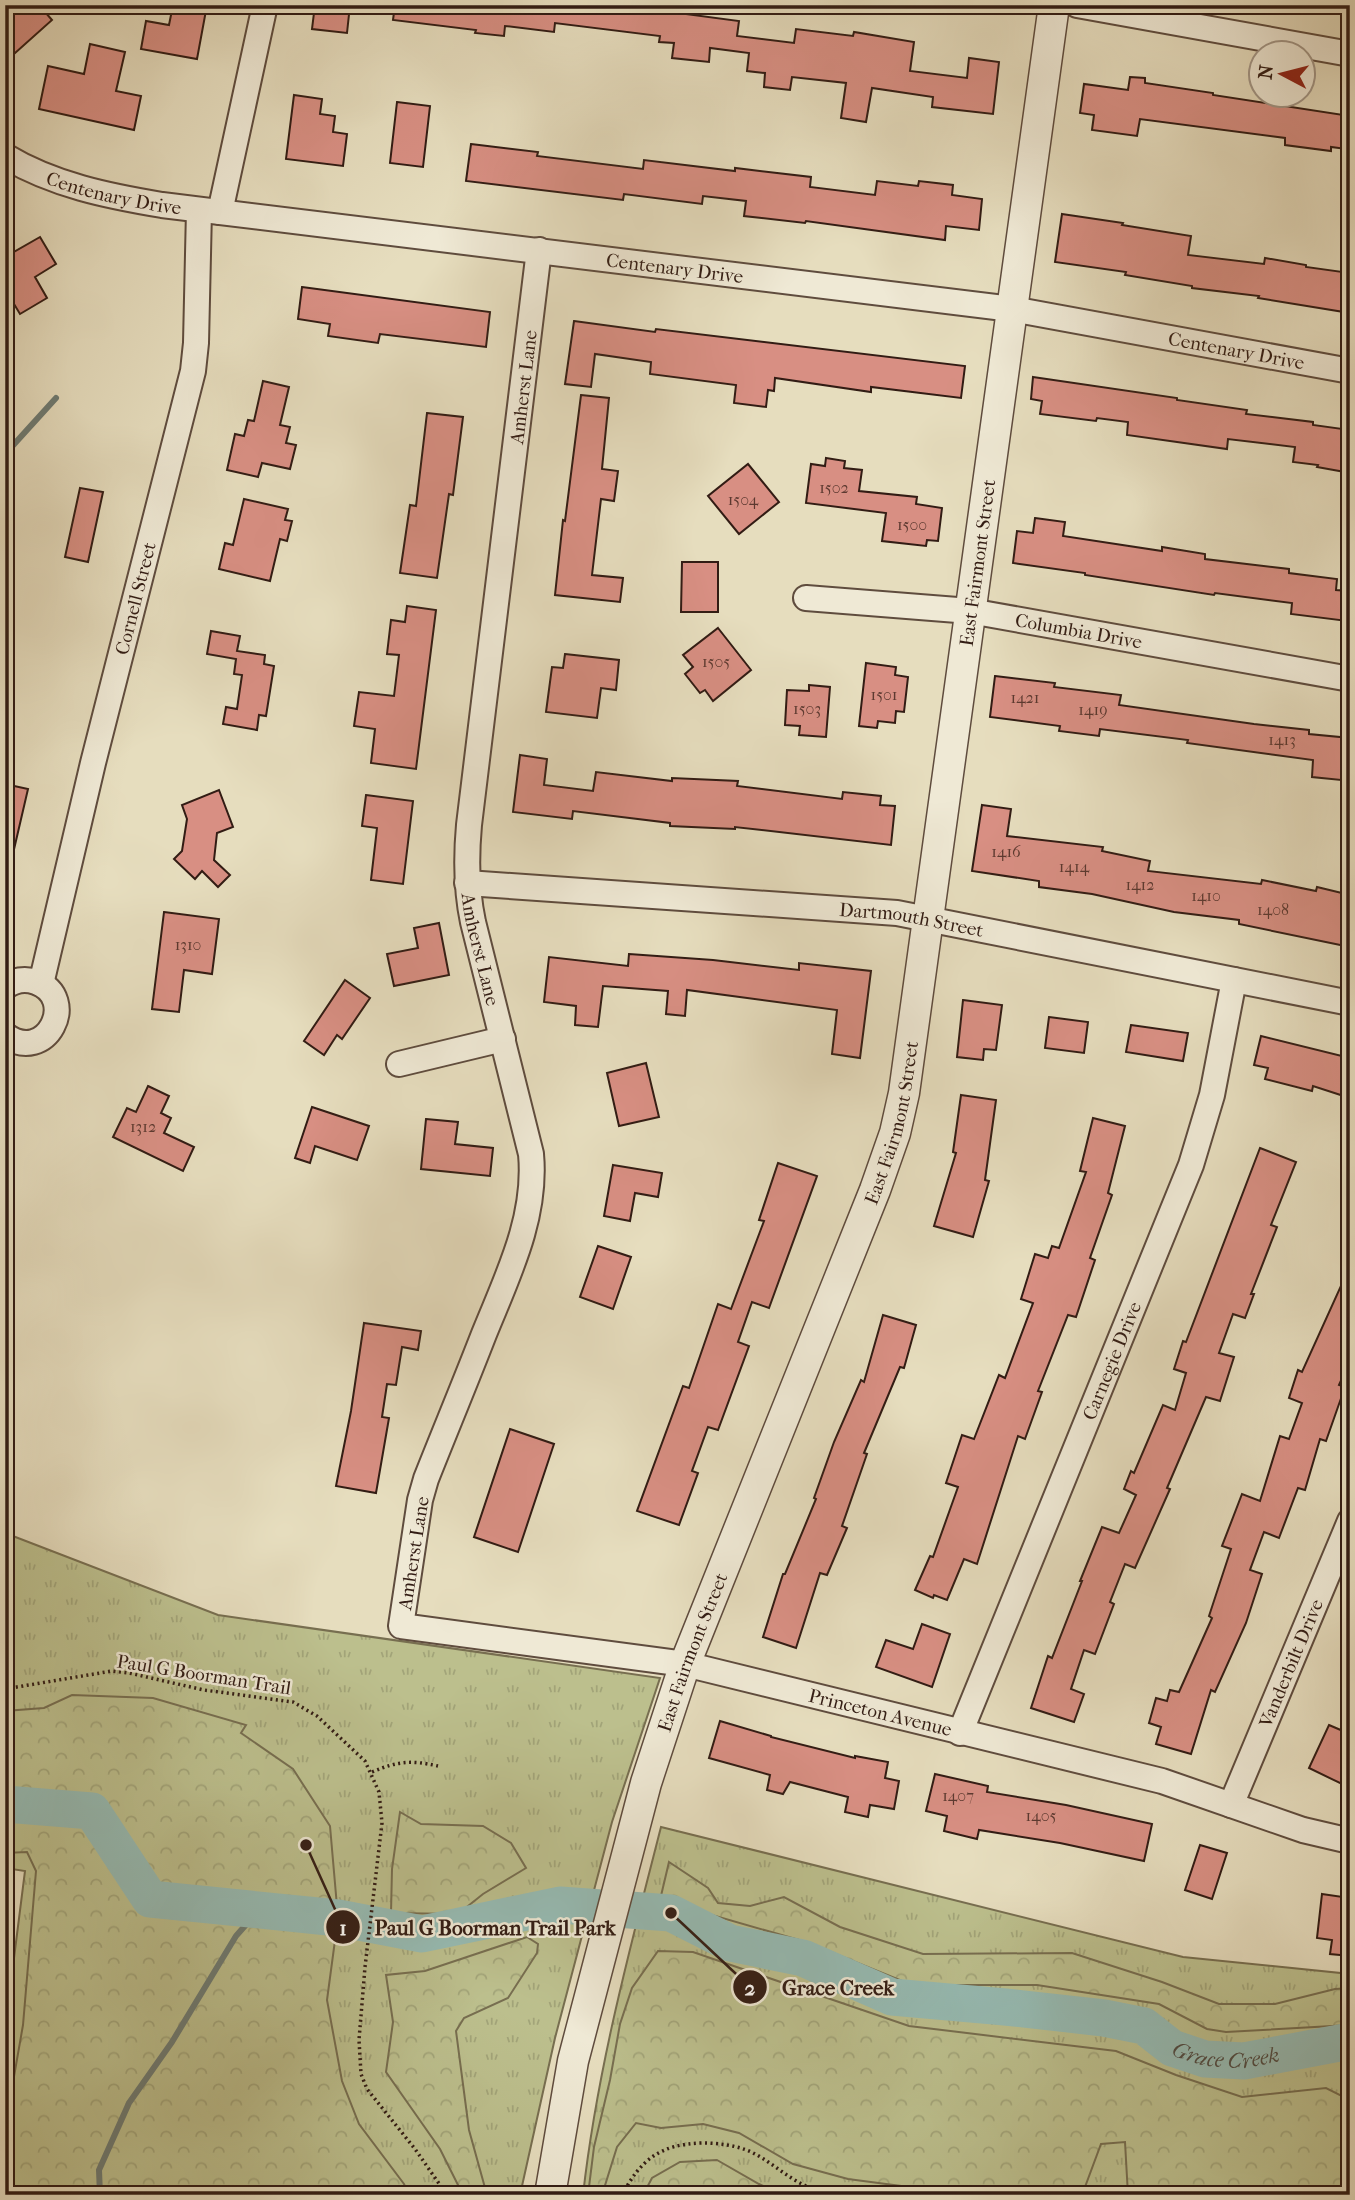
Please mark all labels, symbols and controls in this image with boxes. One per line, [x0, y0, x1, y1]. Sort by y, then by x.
north arrow [1246, 38, 1316, 108]
text: N [1254, 63, 1278, 81]
street label: Centenary Drive [43, 167, 183, 219]
street label: Centenary Drive [605, 249, 744, 288]
street label: Centenary Drive [1166, 328, 1306, 374]
street label: Amherst Lane [506, 329, 542, 446]
house number: 1502 [819, 478, 849, 497]
street label: East Fairmont Street [956, 478, 1001, 648]
house number: 1504 [728, 490, 759, 509]
house number: 1500 [897, 515, 927, 534]
street label: Cornell Street [111, 540, 161, 657]
street label: Columbia Drive [1013, 609, 1144, 654]
house number: 1505 [702, 652, 730, 671]
house number: 1501 [871, 685, 897, 704]
house number: 1421 [1010, 688, 1040, 707]
house number: 1503 [793, 699, 821, 718]
house number: 1419 [1078, 700, 1108, 719]
house number: 1413 [1268, 730, 1296, 749]
house number: 1416 [991, 842, 1021, 861]
house number: 1414 [1059, 857, 1090, 876]
house number: 1412 [1125, 875, 1155, 894]
house number: 1410 [1191, 886, 1221, 905]
street label: Amherst Lane [456, 891, 503, 1008]
street label: Dartmouth Street [838, 899, 985, 942]
house number: 1408 [1257, 900, 1289, 919]
house number: 1310 [175, 935, 201, 954]
street label: East Fairmont Street [860, 1040, 923, 1208]
house number: 1312 [130, 1117, 156, 1136]
street label: Carnegie Drive [1078, 1299, 1146, 1423]
street label: Amherst Lane [394, 1495, 434, 1613]
street label: East Fairmont Street [653, 1570, 732, 1735]
street label: Vanderbilt Drive [1254, 1596, 1328, 1732]
street label: Paul G Boorman Trail [115, 1650, 293, 1700]
street label: Princeton Avenue [806, 1685, 954, 1741]
house number: 1407 [942, 1786, 974, 1805]
house number: 1405 [1026, 1806, 1057, 1825]
callout: Paul G Boorman Trail Park [326, 1906, 630, 1948]
text: 1 [339, 1916, 347, 1940]
text: Paul G Boorman Trail Park [375, 1916, 617, 1940]
callout: Grace Creek [733, 1966, 908, 2008]
text: 2 [745, 1976, 756, 2000]
text: Grace Creek [782, 1976, 895, 2000]
water label: Grace Creek [1169, 2037, 1281, 2073]

